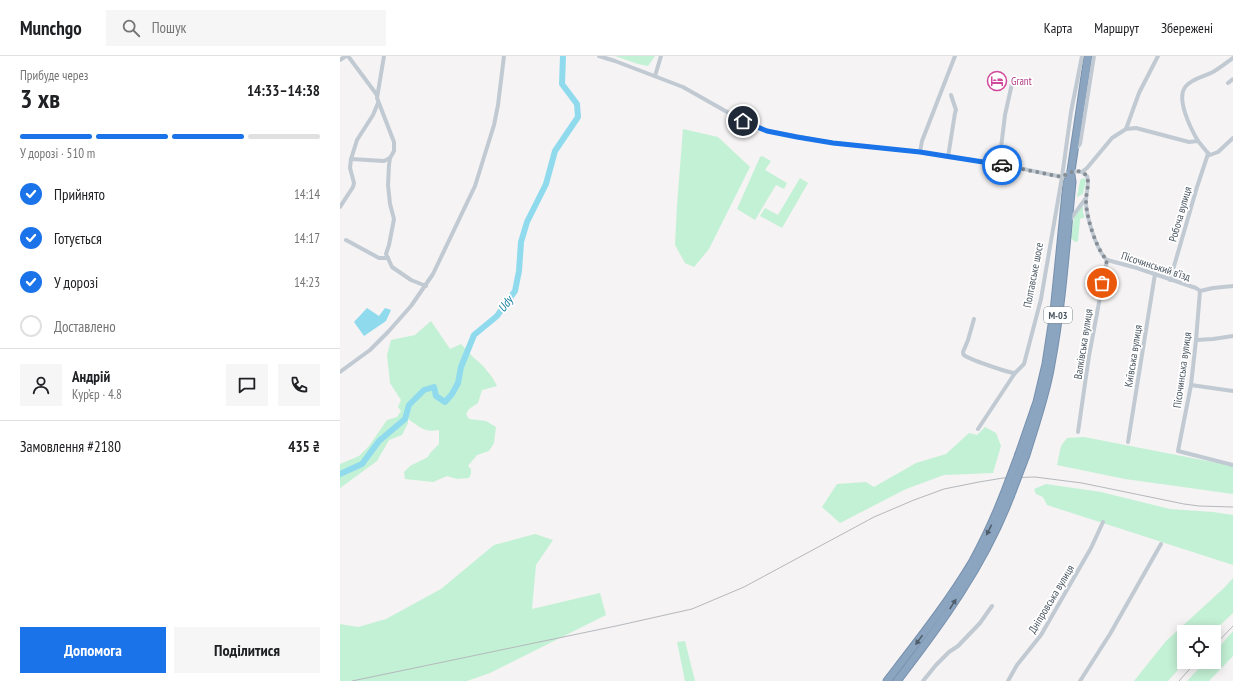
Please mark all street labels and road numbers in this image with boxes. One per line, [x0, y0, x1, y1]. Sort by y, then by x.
street label: Робоча вулиця [1165, 185, 1195, 243]
street label: Полтавське шосе [1020, 241, 1046, 309]
street label: Пісочинський в’їзд [1120, 248, 1192, 284]
road number: М-03 [1044, 307, 1072, 323]
street label: Валківська вулиця [1071, 308, 1095, 380]
street label: Київська вулиця [1121, 324, 1145, 388]
street label: Пісочинська вулиця [1170, 331, 1194, 409]
street label: Дніпровська вулиця [1025, 562, 1077, 636]

